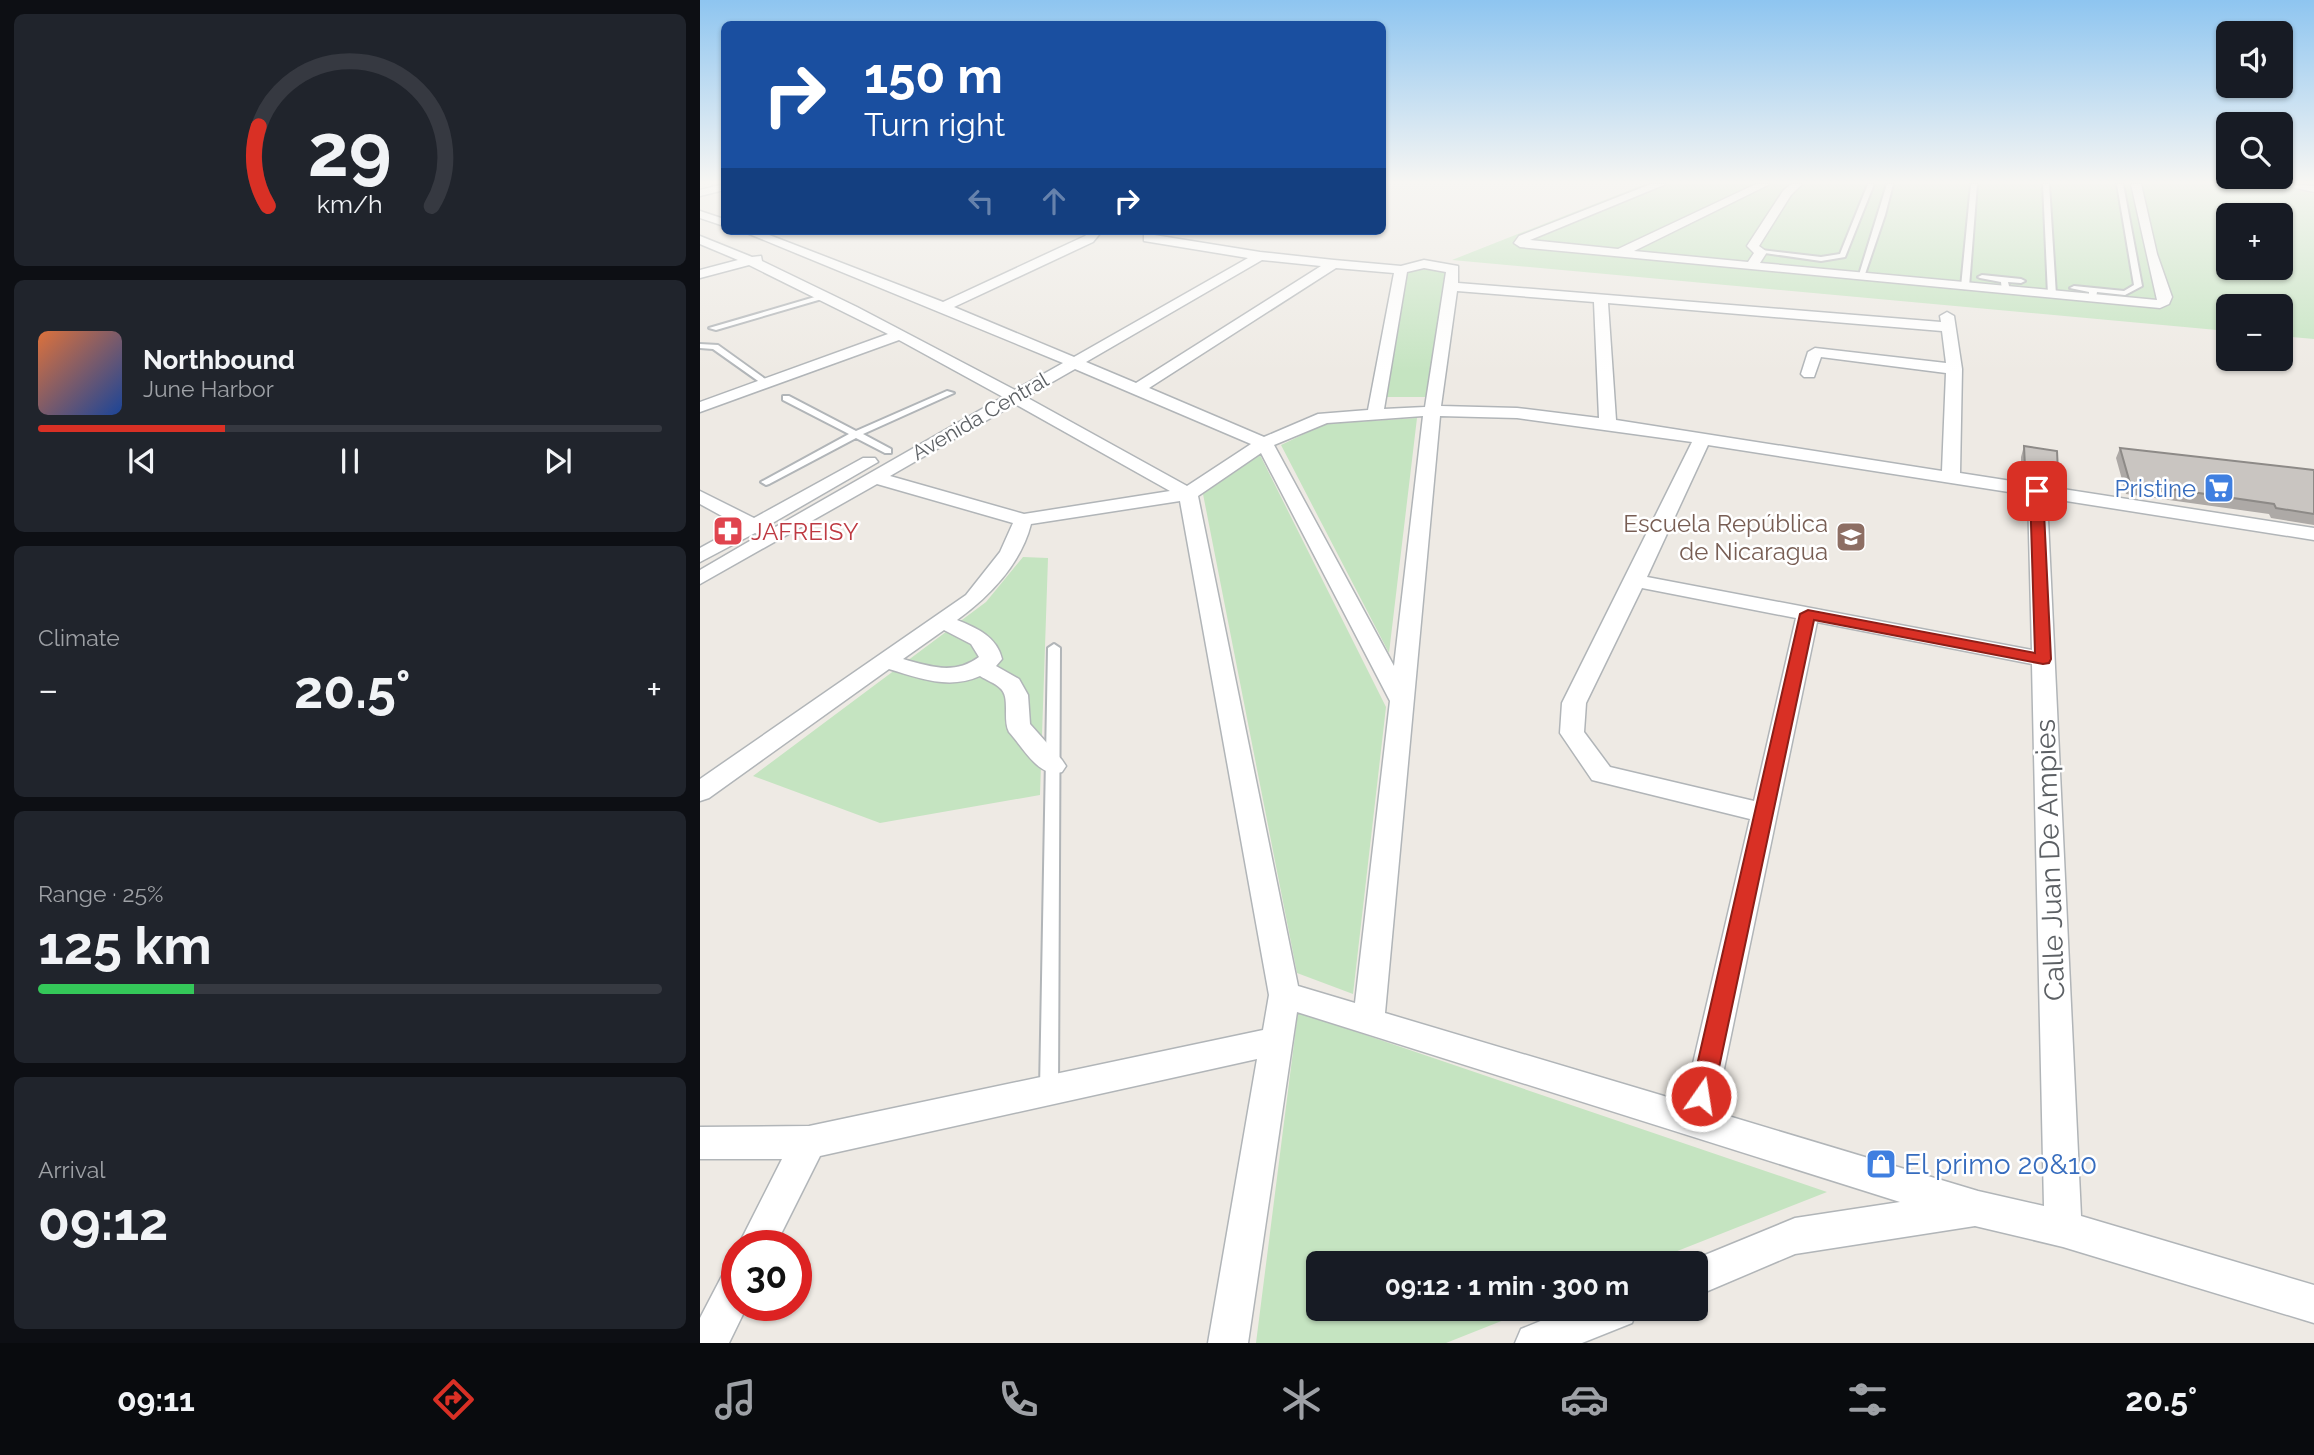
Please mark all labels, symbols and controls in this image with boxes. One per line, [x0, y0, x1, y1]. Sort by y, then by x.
map controls [2216, 21, 2293, 371]
button: sound [2216, 21, 2293, 98]
text: 150 m [864, 47, 1003, 104]
icon: right [749, 49, 840, 140]
text: Turn right [864, 106, 1005, 143]
text: 29 [308, 108, 392, 193]
button: search [2216, 112, 2293, 189]
icon: left [962, 182, 1000, 220]
icon: ahead [1035, 182, 1073, 220]
icon: right [1108, 182, 1146, 220]
text: km/h [317, 189, 383, 219]
button: + [2216, 203, 2293, 280]
button: − [2216, 294, 2293, 371]
text: Northbound [143, 345, 295, 375]
street label: Avenida Central [907, 367, 1053, 465]
text: June Harbor [143, 375, 274, 402]
icon: previous [123, 442, 161, 480]
icon: pause [331, 442, 369, 480]
icon: next [539, 442, 577, 480]
pin [2007, 461, 2067, 521]
supermarket icon: Pristine [2202, 471, 2236, 505]
icon: arrive [2018, 472, 2056, 510]
place label: Pristine [2114, 474, 2196, 503]
place label: Escuela República de Nicaragua [1623, 509, 1828, 566]
pharmacy icon: JAFREISY [711, 514, 745, 548]
place label: JAFREISY [751, 517, 859, 546]
school or university icon: Escuela República de Nicaragua [1834, 520, 1868, 554]
text: Climate [38, 624, 120, 651]
text: 20.5° [294, 659, 411, 720]
text: − [38, 667, 58, 712]
text: + [646, 667, 662, 712]
street label: Calle Juan De Ampies [2029, 719, 2071, 1001]
text: Range · 25% [38, 880, 164, 907]
text: 125 km [38, 915, 212, 976]
position arrow [1664, 1059, 1738, 1133]
shop icon: El primo 20&10 [1864, 1147, 1898, 1181]
place label: El primo 20&10 [1904, 1148, 2097, 1181]
text: Arrival [38, 1156, 105, 1183]
text: 09:12 [38, 1191, 168, 1252]
speed limit sign: 30 [721, 1230, 812, 1321]
text: 09:12 · 1 min · 300 m [1385, 1271, 1629, 1301]
icon: directions [429, 1375, 478, 1424]
icon: music [711, 1375, 760, 1424]
icon: phone [994, 1375, 1043, 1424]
icon: climate [1277, 1375, 1326, 1424]
icon: car [1560, 1375, 1609, 1424]
icon: filters [1843, 1375, 1892, 1424]
text: 09:11 [117, 1381, 195, 1418]
text: 20.5° [2125, 1381, 2197, 1418]

